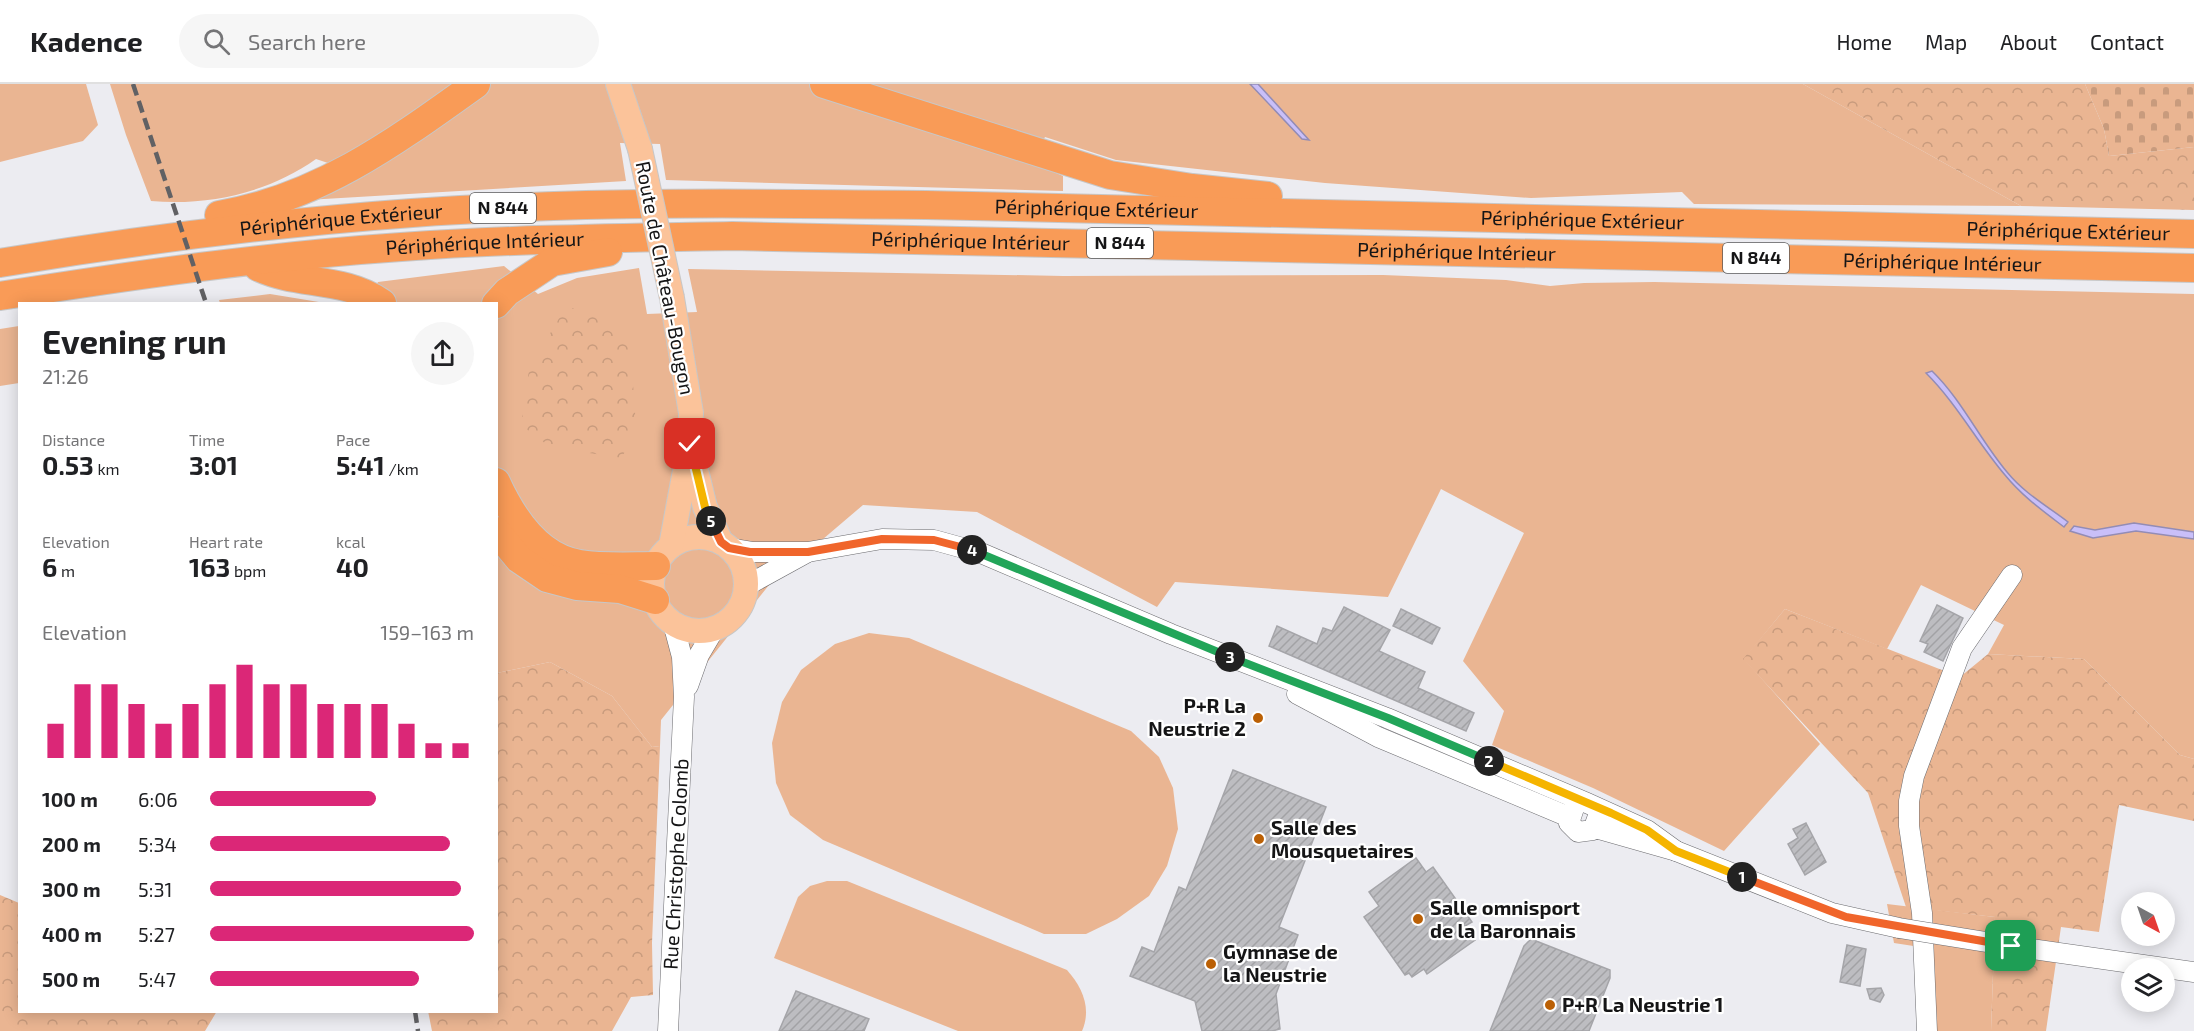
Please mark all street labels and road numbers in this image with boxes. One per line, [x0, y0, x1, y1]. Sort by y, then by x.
street label: Route de Château-Bougon [632, 159, 700, 397]
road number: N 844 [470, 193, 536, 223]
street label: Périphérique Extérieur [994, 194, 1199, 222]
street label: Périphérique Extérieur [238, 198, 443, 240]
street label: Périphérique Extérieur [1480, 205, 1685, 233]
street label: Périphérique Extérieur [1966, 216, 2170, 244]
street label: Périphérique Intérieur [385, 226, 584, 259]
street label: Périphérique Intérieur [871, 226, 1070, 254]
road number: N 844 [1087, 228, 1153, 258]
street label: Périphérique Intérieur [1357, 237, 1556, 265]
road number: N 844 [1723, 243, 1789, 273]
street label: Périphérique Intérieur [1843, 247, 2042, 276]
street label: Rue Christophe Colomb [657, 758, 693, 970]

